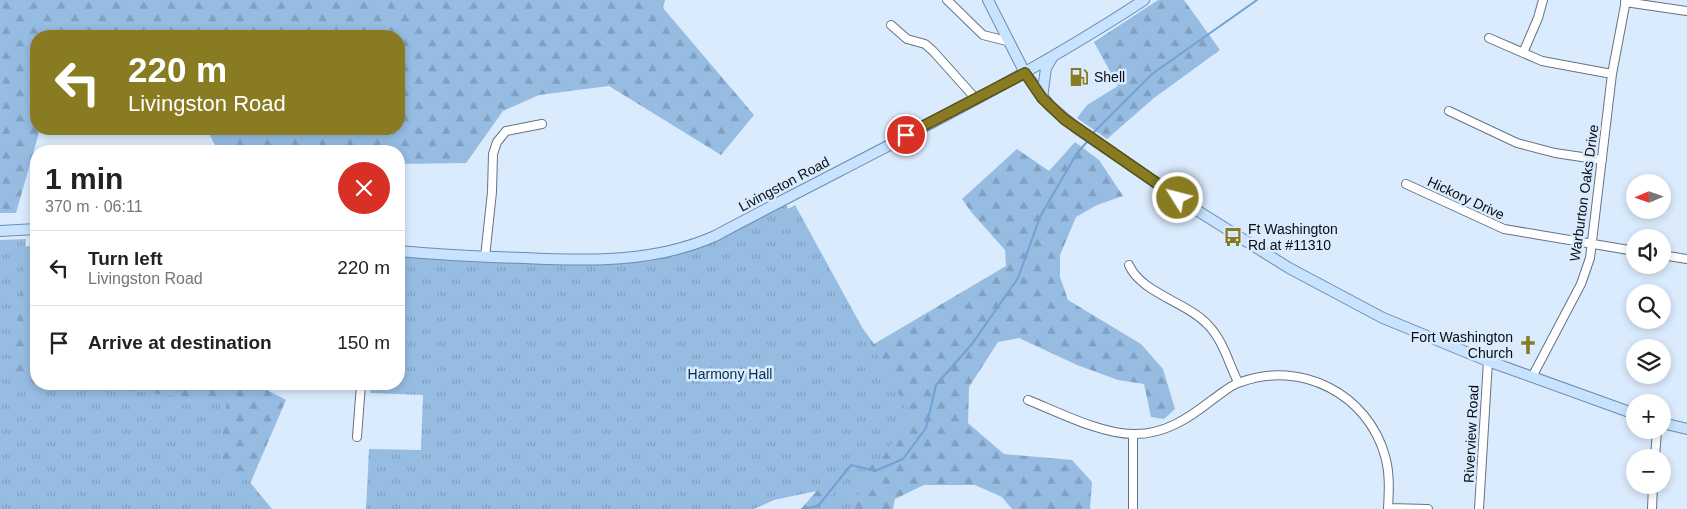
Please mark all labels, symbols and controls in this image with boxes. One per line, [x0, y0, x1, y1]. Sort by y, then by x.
icon: left [45, 50, 110, 115]
text: 220 m [128, 50, 227, 89]
fuel station icon: Shell [1068, 66, 1090, 88]
place label: Shell [1094, 69, 1125, 85]
text: Livingston Road [128, 91, 286, 116]
pin [885, 114, 927, 156]
icon: arrive [892, 121, 920, 149]
street label: Warburton Oaks Drive [1566, 123, 1602, 262]
street label: Livingston Road [736, 153, 832, 215]
text: 1 min [45, 162, 123, 195]
button: close [338, 162, 390, 214]
position arrow [1151, 171, 1203, 223]
street label: Hickory Drive [1425, 173, 1507, 223]
north arrow [1626, 174, 1671, 219]
map controls [1626, 174, 1671, 494]
text: 370 m · 06:11 [45, 198, 143, 215]
place label: Ft Washington Rd at #11310 [1248, 221, 1338, 253]
bus stop icon: Ft Washington Rd at #11310 [1222, 226, 1244, 248]
button: sound [1626, 229, 1671, 274]
text: Turn left [88, 248, 163, 269]
icon: left [45, 254, 73, 282]
text: 220 m [337, 257, 390, 278]
text: Livingston Road [88, 270, 203, 287]
button: search [1626, 284, 1671, 329]
icon: arrive [45, 329, 73, 357]
place label: Fort Washington Church [1411, 329, 1513, 361]
text: Arrive at destination [88, 332, 272, 353]
text: 150 m [337, 332, 390, 353]
church icon: Fort Washington Church [1517, 334, 1539, 356]
button: layers [1626, 339, 1671, 384]
park label: Harmony Hall [688, 366, 772, 382]
street label: Riverview Road [1460, 385, 1482, 483]
button: + [1626, 394, 1671, 439]
button: − [1626, 449, 1671, 494]

